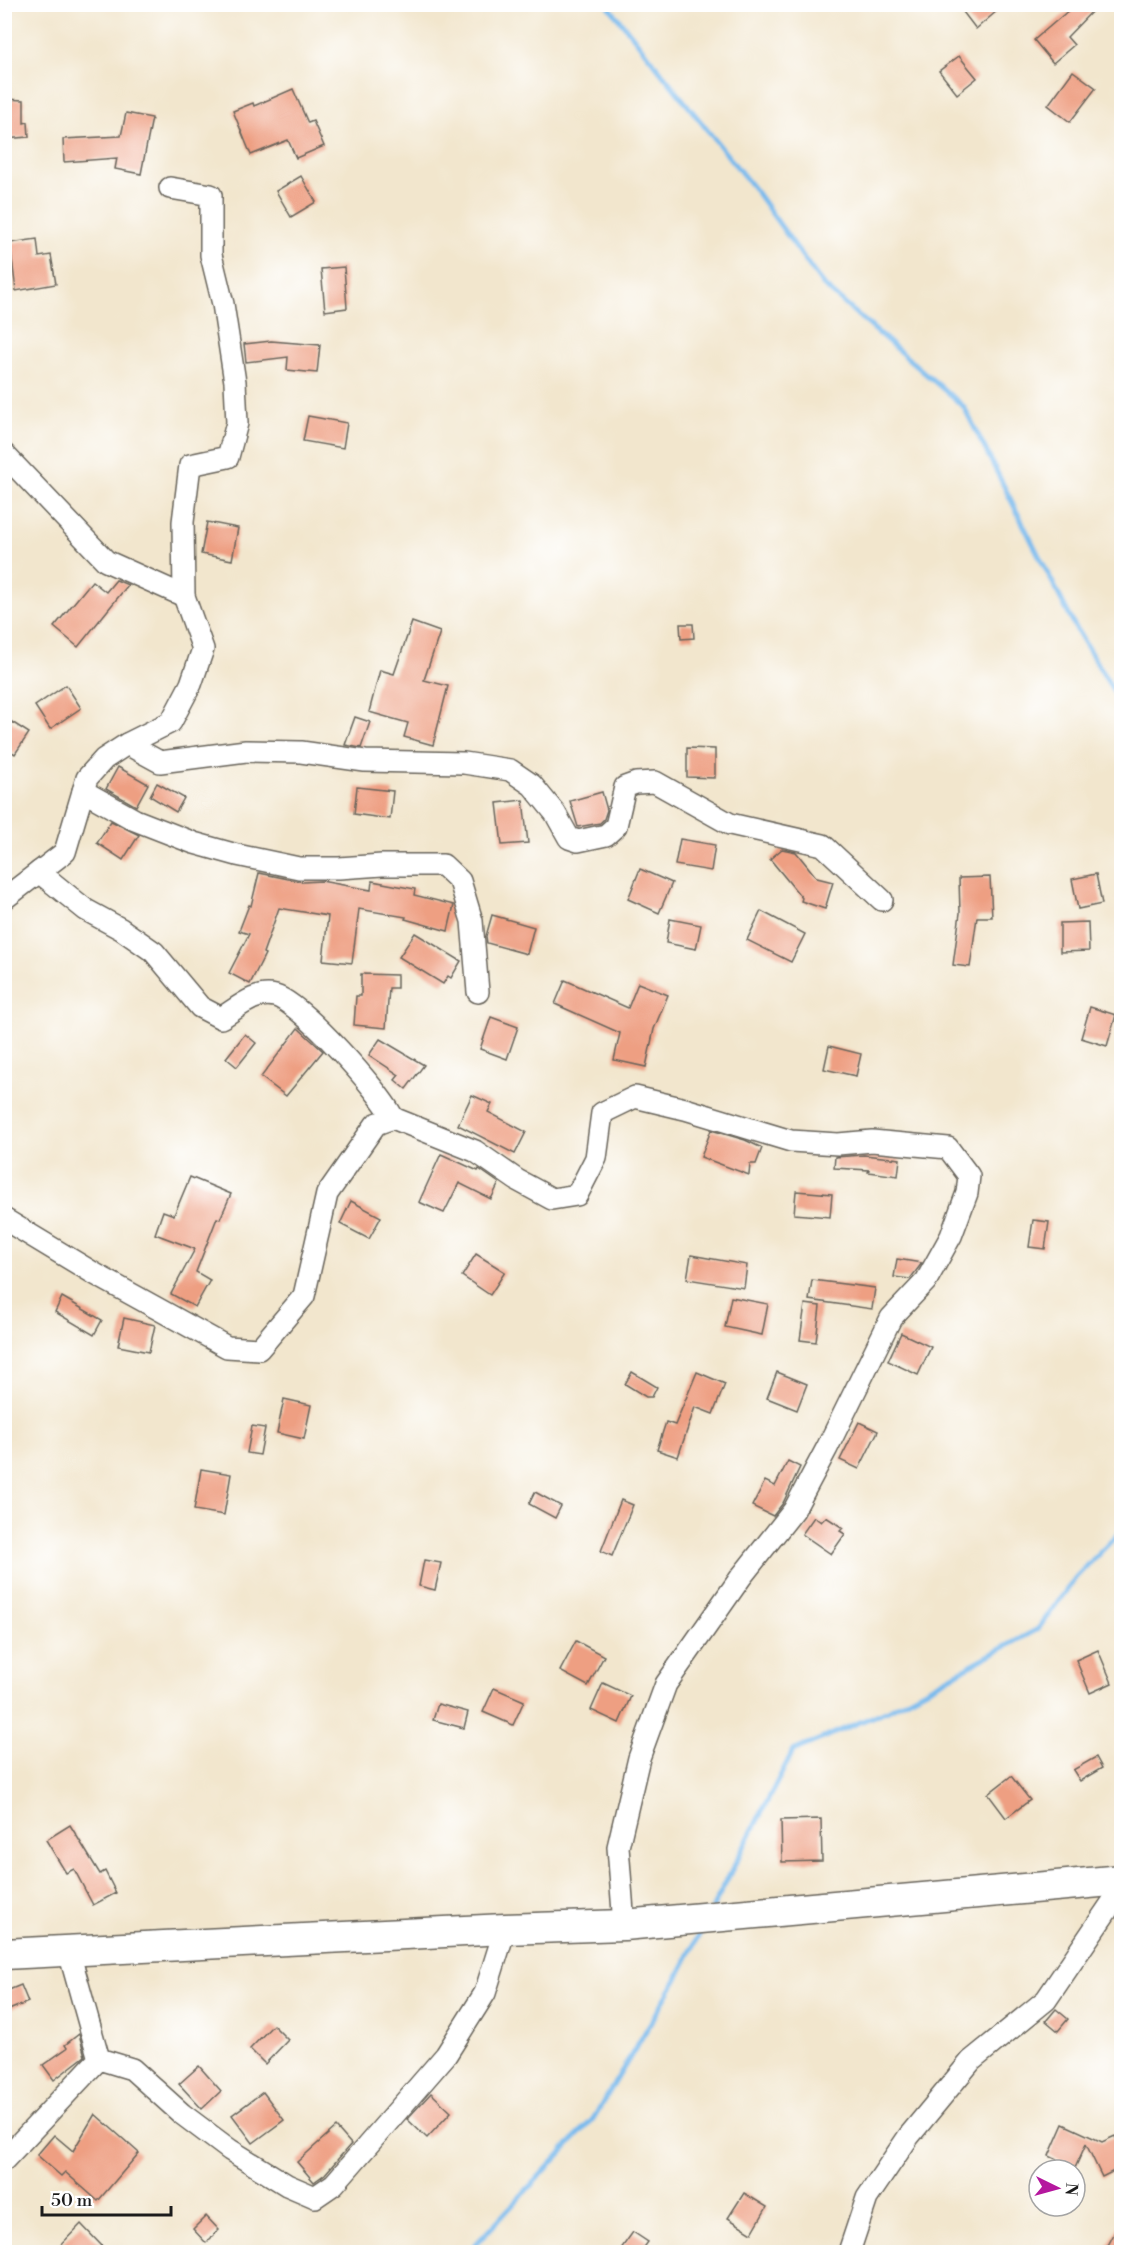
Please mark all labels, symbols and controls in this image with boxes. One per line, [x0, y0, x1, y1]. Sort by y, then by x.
north arrow [1027, 2158, 1087, 2218]
scale bar [42, 2179, 171, 2217]
text: N [1060, 2182, 1081, 2197]
text: 50 m [51, 2189, 93, 2212]

